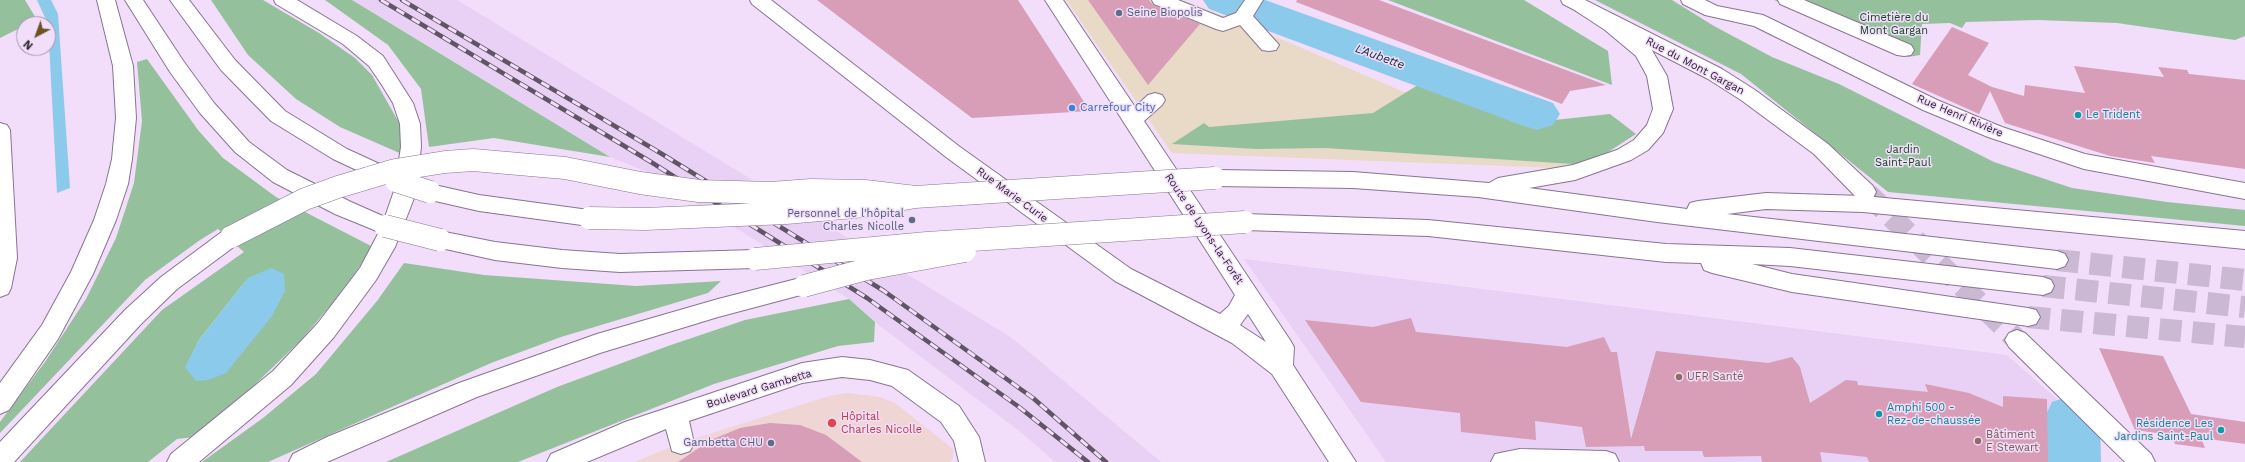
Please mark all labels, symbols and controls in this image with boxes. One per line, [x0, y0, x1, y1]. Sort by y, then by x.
place label: Seine Biopolis [1127, 6, 1203, 20]
marker: Seine Biopolis [1114, 8, 1124, 18]
park label: Cimetière du Mont Gargan [1859, 11, 1929, 37]
north arrow [16, 16, 56, 56]
street label: Rue du Mont Gargan [1643, 34, 1747, 98]
text: N [21, 37, 36, 52]
water label: L'Aubette [1353, 41, 1407, 73]
street label: Rue Henri Rivière [1915, 92, 2005, 140]
place label: Carrefour City [1080, 101, 1155, 115]
marker: Carrefour City [1067, 103, 1077, 113]
place label: Le Trident [2086, 108, 2140, 122]
marker: Le Trident [2073, 110, 2083, 120]
park label: Jardin Saint-Paul [1875, 143, 1931, 169]
street label: Rue Marie Curie [974, 165, 1050, 225]
street label: Route de Lyons-la-Forêt [1162, 171, 1246, 287]
place label: Personnel de l'hôpital Charles Nicolle [787, 207, 904, 233]
marker: Personnel de l'hôpital Charles Nicolle [907, 215, 917, 225]
street label: Boulevard Gambetta [705, 367, 813, 411]
place label: UFR Santé [1687, 370, 1743, 384]
marker: UFR Santé [1674, 372, 1684, 382]
place label: Amphi 500 - Rez-de-chaussée [1887, 401, 1981, 427]
marker: Amphi 500 - Rez-de-chaussée [1874, 409, 1884, 419]
place label: Hôpital Charles Nicolle [841, 410, 922, 436]
marker: Hôpital Charles Nicolle [826, 417, 838, 429]
place label: Résidence Les Jardins Saint-Paul [2114, 417, 2213, 443]
marker: Résidence Les Jardins Saint-Paul [2216, 425, 2226, 435]
place label: Bâtiment E Stewart [1986, 428, 2039, 454]
place label: Gambetta CHU [683, 436, 763, 450]
marker: Bâtiment E Stewart [1973, 436, 1983, 446]
marker: Gambetta CHU [766, 438, 776, 448]

